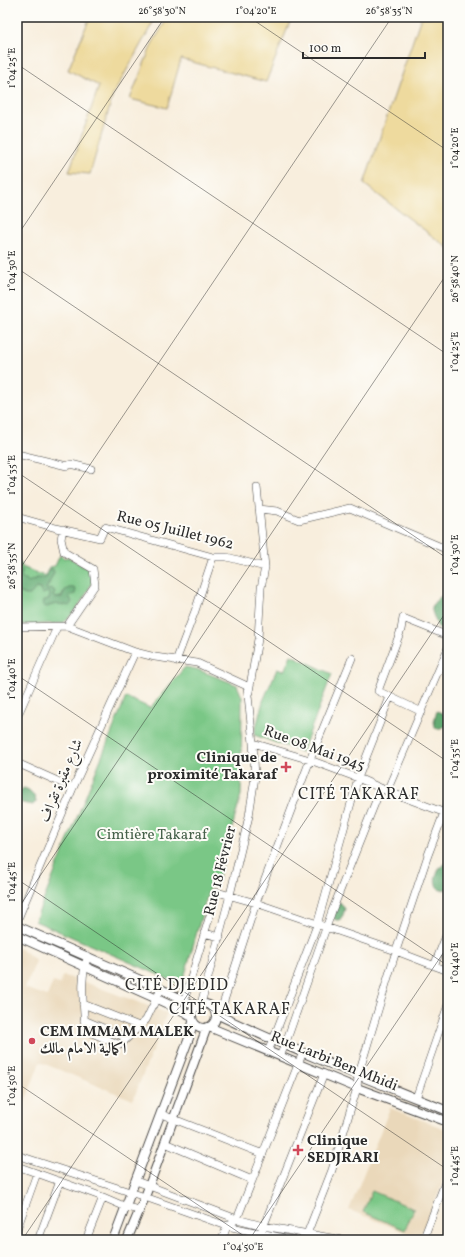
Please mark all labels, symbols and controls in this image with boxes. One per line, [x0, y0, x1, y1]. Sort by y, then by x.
text: 26°58'30"N [138, 4, 186, 18]
text: 1°04'20"E [235, 4, 277, 18]
text: 26°58'35"N [366, 4, 413, 18]
scale bar [303, 34, 425, 60]
text: 100 m [309, 41, 342, 57]
text: 1°04'25"E [5, 48, 19, 88]
text: 1°04'20"E [448, 127, 462, 169]
text: 1°04'30"E [5, 250, 19, 292]
text: 26°58'40"N [448, 255, 462, 303]
text: 1°04'25"E [448, 332, 462, 372]
text: 1°04'35"E [5, 455, 19, 495]
street label: Rue 05 Juillet 1962 [114, 506, 236, 556]
text: 1°04'30"E [448, 534, 462, 576]
text: 26°58'35"N [5, 542, 19, 589]
text: 1°04'40"E [5, 658, 19, 700]
street label: Rue 08 Mai 1945 [260, 721, 368, 777]
street label: شارع مقبرة تقراف [35, 736, 90, 826]
text: 1°04'35"E [448, 739, 462, 779]
place label: Clinique de proximité Takaraf [147, 748, 278, 786]
marker: Clinique de proximité Takaraf [280, 761, 292, 773]
district label: CITÉ TAKARAF [298, 784, 420, 806]
street label: Rue 18 Février [200, 824, 242, 918]
park label: Cimtière Takaraf [97, 825, 209, 846]
text: 1°04'45"E [5, 862, 19, 902]
text: 1°04'40"E [448, 942, 462, 984]
district label: CITÉ DJEDID [125, 975, 229, 997]
district label: CITÉ TAKARAF [169, 999, 291, 1021]
place label: CEM IMMAM MALEK اكمالية الامام مالك [40, 1022, 194, 1061]
street label: Rue Larbi Ben Mhidi [267, 1027, 401, 1097]
marker: CEM IMMAM MALEK اكمالية الامام مالك [27, 1036, 37, 1046]
text: 1°04'50"E [5, 1066, 19, 1106]
place label: Clinique SEDJRARI [307, 1131, 379, 1169]
marker: Clinique SEDJRARI [292, 1144, 304, 1156]
text: 1°04'45"E [448, 1146, 462, 1186]
text: 1°04'50"E [223, 1240, 263, 1254]

